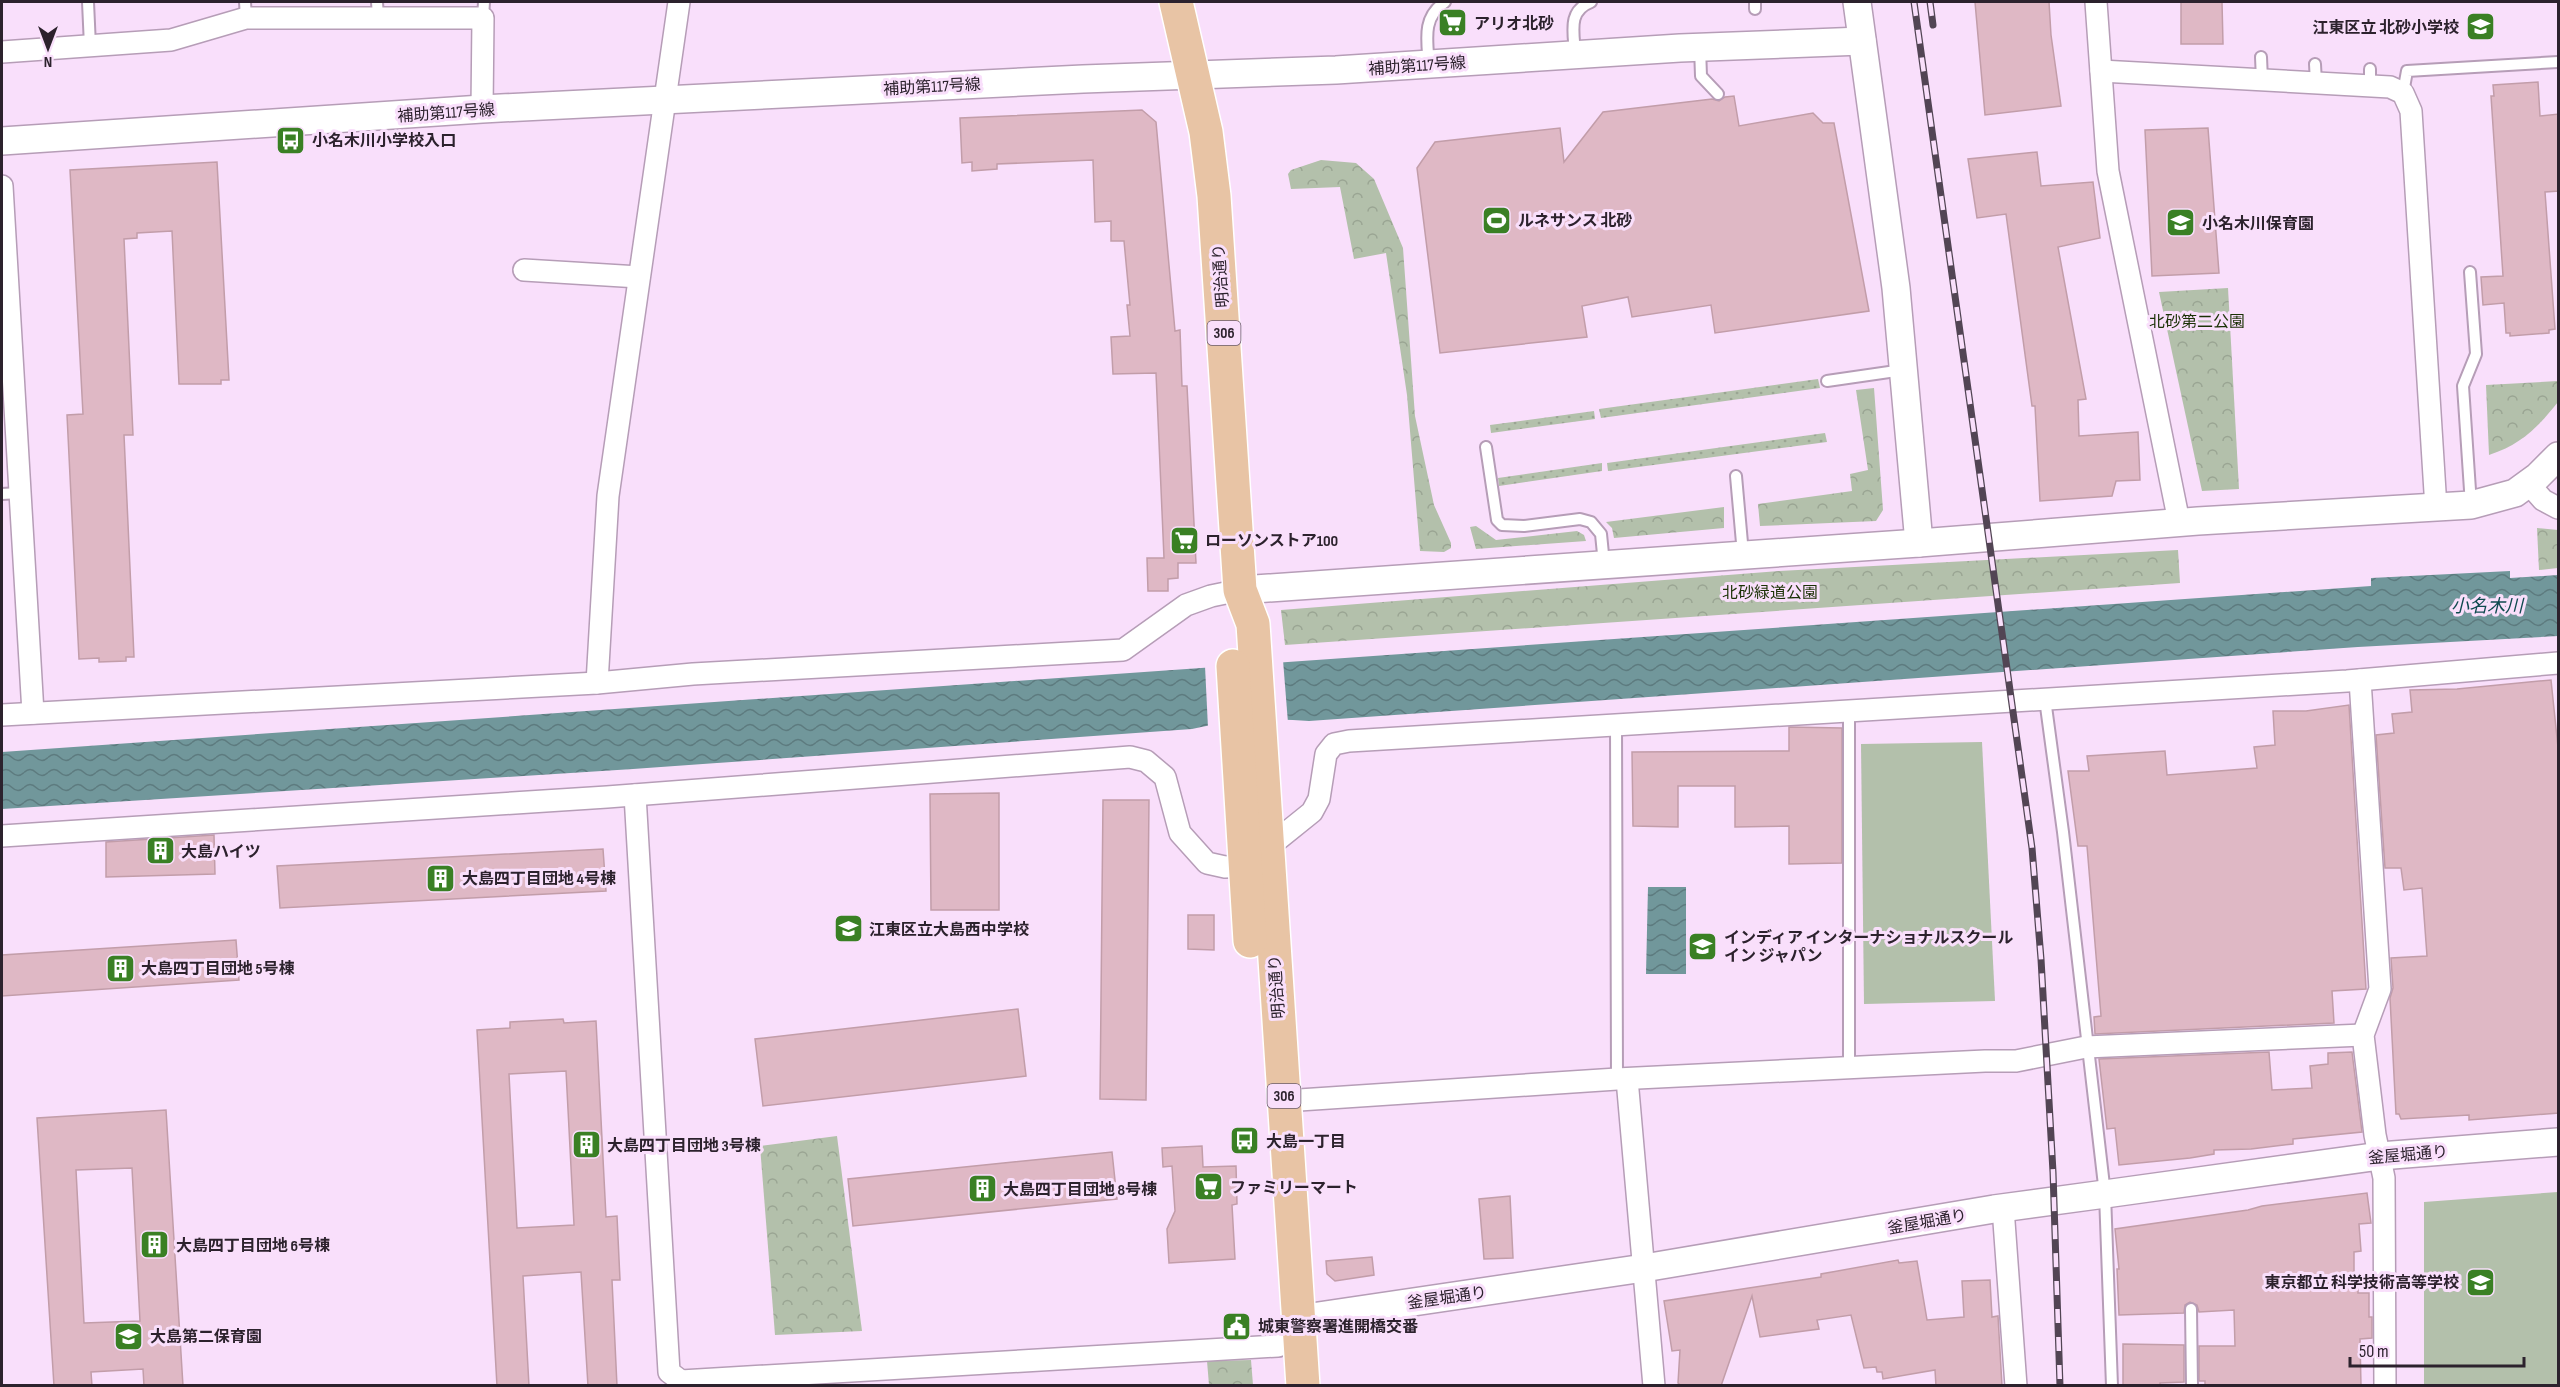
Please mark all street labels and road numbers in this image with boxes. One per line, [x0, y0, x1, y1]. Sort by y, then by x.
street label: 補助第117号線 [1368, 54, 1466, 79]
street label: 補助第117号線 [883, 75, 981, 100]
street label: 補助第117号線 [397, 101, 495, 126]
street label: 明治通り [1210, 243, 1233, 308]
road number: 306 [1208, 321, 1240, 345]
street label: 明治通り [1266, 954, 1289, 1019]
road number: 306 [1268, 1084, 1300, 1108]
street label: 釜屋堀通り [2367, 1143, 2449, 1168]
street label: 釜屋堀通り [1886, 1206, 1968, 1239]
street label: 釜屋堀通り [1406, 1284, 1488, 1313]

